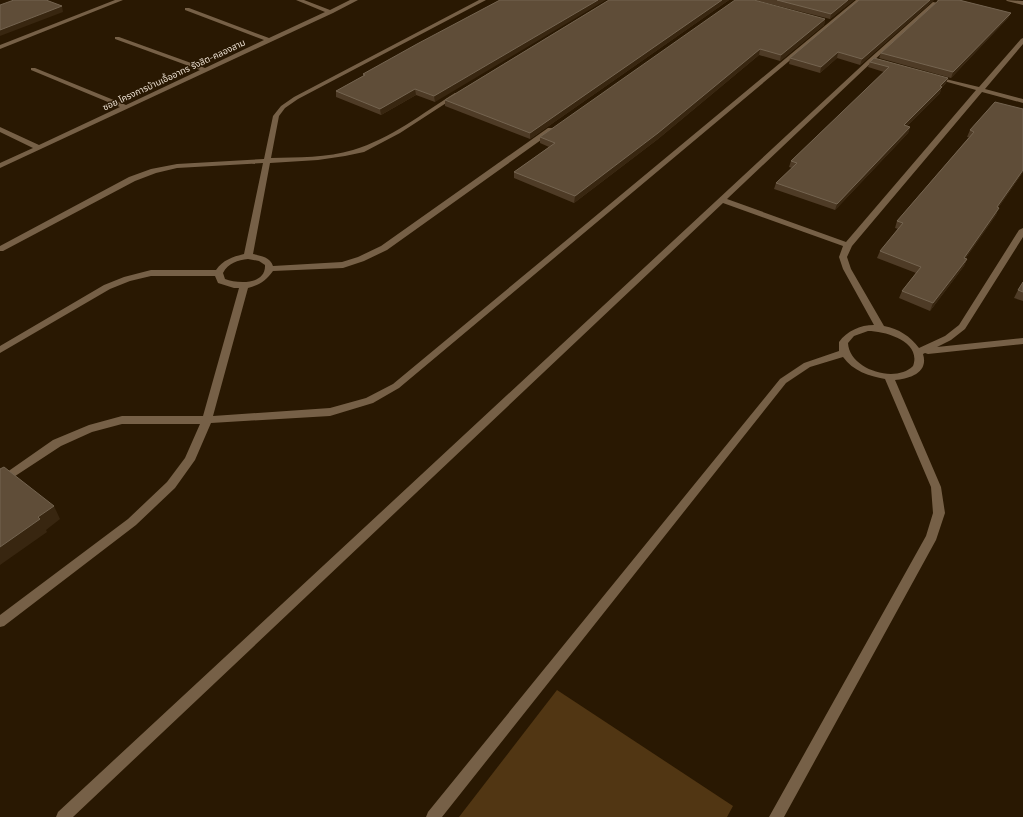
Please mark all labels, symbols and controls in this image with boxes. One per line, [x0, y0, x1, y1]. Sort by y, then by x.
street label: ซอย โครงการบ้านเอื้ออาทร รังสิต-คลองสาม [100, 36, 247, 113]

